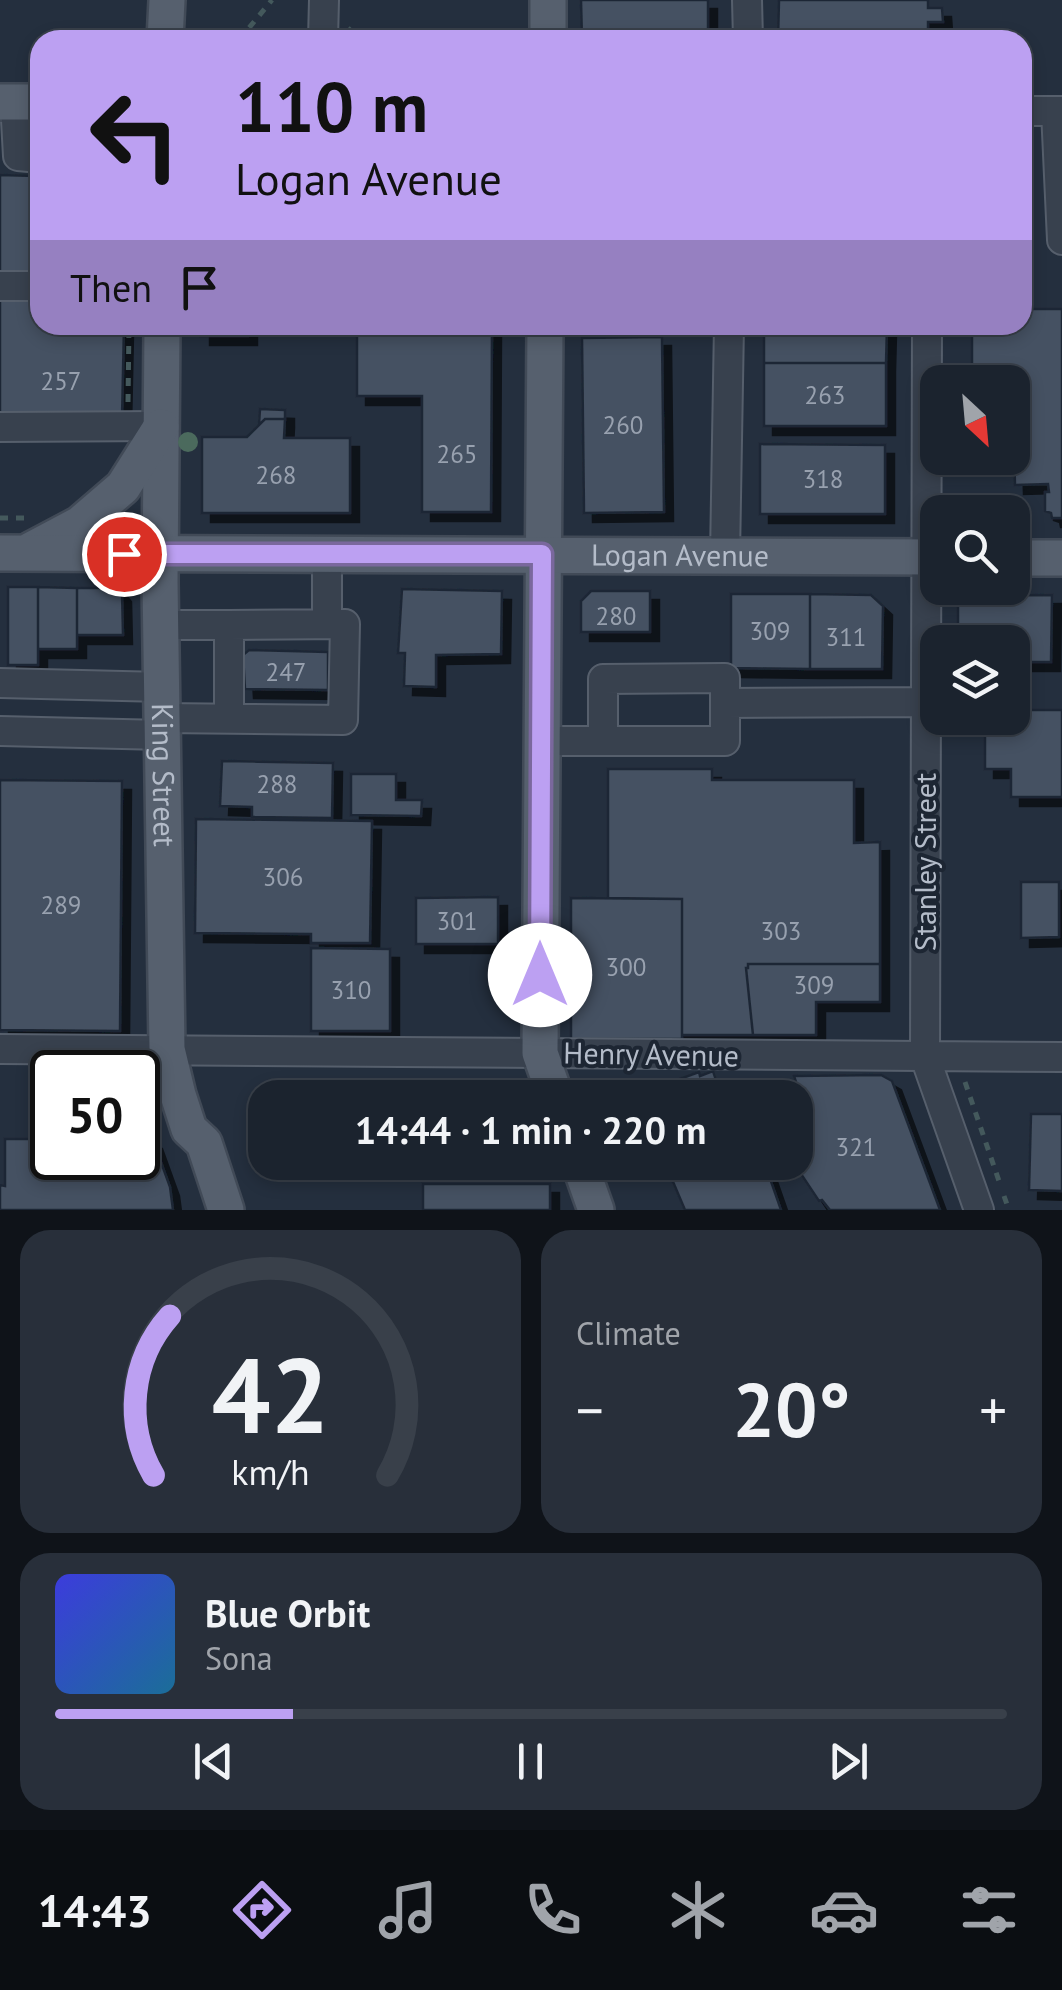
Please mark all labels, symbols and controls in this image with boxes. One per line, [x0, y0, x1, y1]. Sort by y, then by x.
text: 110 m [235, 61, 428, 151]
icon: left [70, 70, 200, 200]
text: Logan Avenue [235, 149, 502, 207]
icon: arrive [172, 260, 227, 315]
text: Then [70, 263, 152, 312]
house number: 257 [41, 365, 81, 397]
north arrow [920, 365, 1030, 475]
map controls [920, 365, 1030, 735]
house number: 263 [805, 379, 845, 411]
house number: 260 [603, 409, 643, 441]
house number: 265 [437, 438, 477, 470]
house number: 268 [256, 459, 296, 491]
house number: 318 [803, 463, 843, 495]
button: search [920, 495, 1030, 605]
pin [82, 512, 167, 597]
icon: arrive [97, 527, 152, 582]
street label: Logan Avenue [591, 535, 769, 574]
house number: 280 [596, 600, 636, 632]
house number: 309 [750, 615, 790, 647]
house number: 311 [826, 621, 866, 653]
button: layers [920, 625, 1030, 735]
house number: 247 [266, 656, 306, 688]
street label: King Street [144, 703, 185, 847]
house number: 288 [257, 768, 297, 800]
street label: Stanley Street [905, 773, 944, 951]
house number: 306 [263, 861, 303, 893]
house number: 289 [41, 889, 81, 921]
house number: 301 [437, 905, 477, 937]
house number: 303 [761, 915, 801, 947]
position arrow [488, 923, 592, 1027]
house number: 300 [606, 951, 646, 983]
house number: 309 [794, 969, 834, 1001]
house number: 310 [331, 974, 371, 1006]
street label: Henry Avenue [563, 1032, 739, 1075]
speed limit sign: 50 [30, 1050, 160, 1180]
text: 14:44 · 1 min · 220 m [355, 1105, 706, 1154]
house number: 321 [836, 1131, 876, 1163]
text: Climate [576, 1312, 681, 1354]
text: 42 [212, 1327, 329, 1462]
text: 20° [733, 1361, 850, 1458]
text: − [576, 1374, 604, 1445]
text: + [979, 1374, 1007, 1445]
text: km/h [231, 1449, 310, 1495]
text: Blue Orbit [205, 1588, 370, 1637]
text: Sona [205, 1637, 273, 1679]
icon: previous [186, 1734, 241, 1789]
icon: pause [503, 1734, 558, 1789]
icon: next [821, 1734, 876, 1789]
icon: directions [227, 1875, 297, 1945]
icon: music [373, 1875, 443, 1945]
icon: phone [518, 1875, 588, 1945]
icon: climate [663, 1875, 733, 1945]
icon: car [809, 1875, 879, 1945]
icon: filters [954, 1875, 1024, 1945]
text: 14:43 [38, 1881, 152, 1939]

